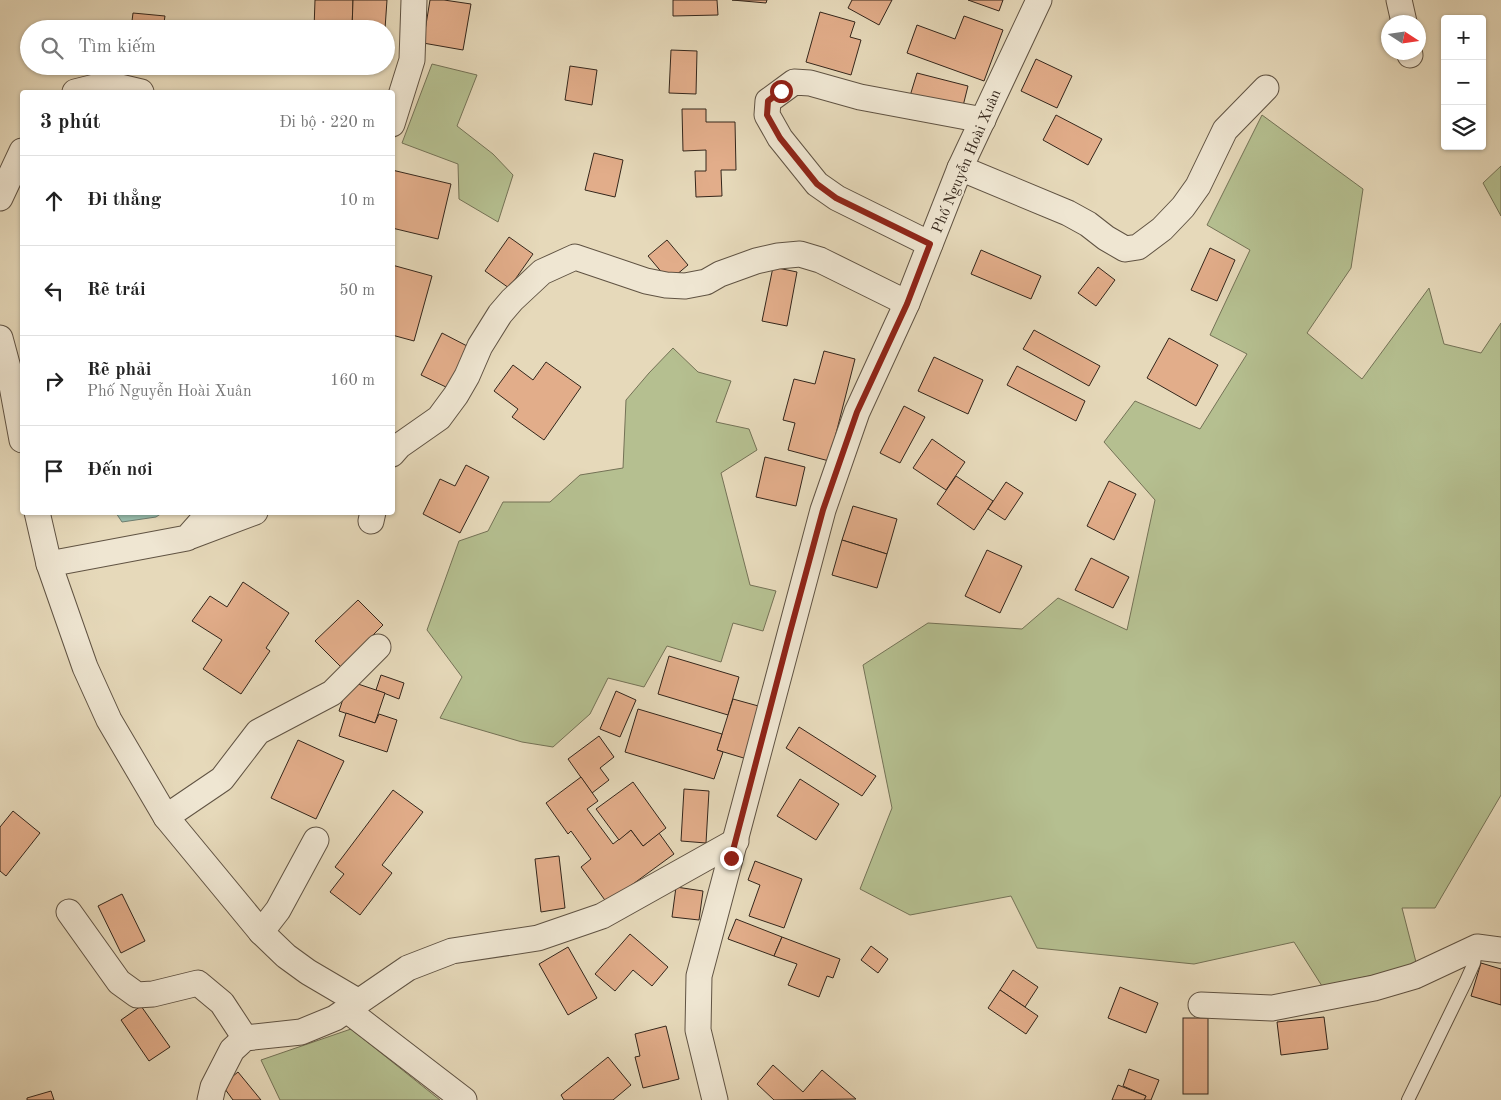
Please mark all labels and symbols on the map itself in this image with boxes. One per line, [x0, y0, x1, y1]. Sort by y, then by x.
north arrow [1381, 15, 1426, 60]
route start [770, 80, 793, 103]
street label: Phố Nguyễn Hoài Xuân [929, 87, 1004, 236]
route end [720, 847, 743, 870]

